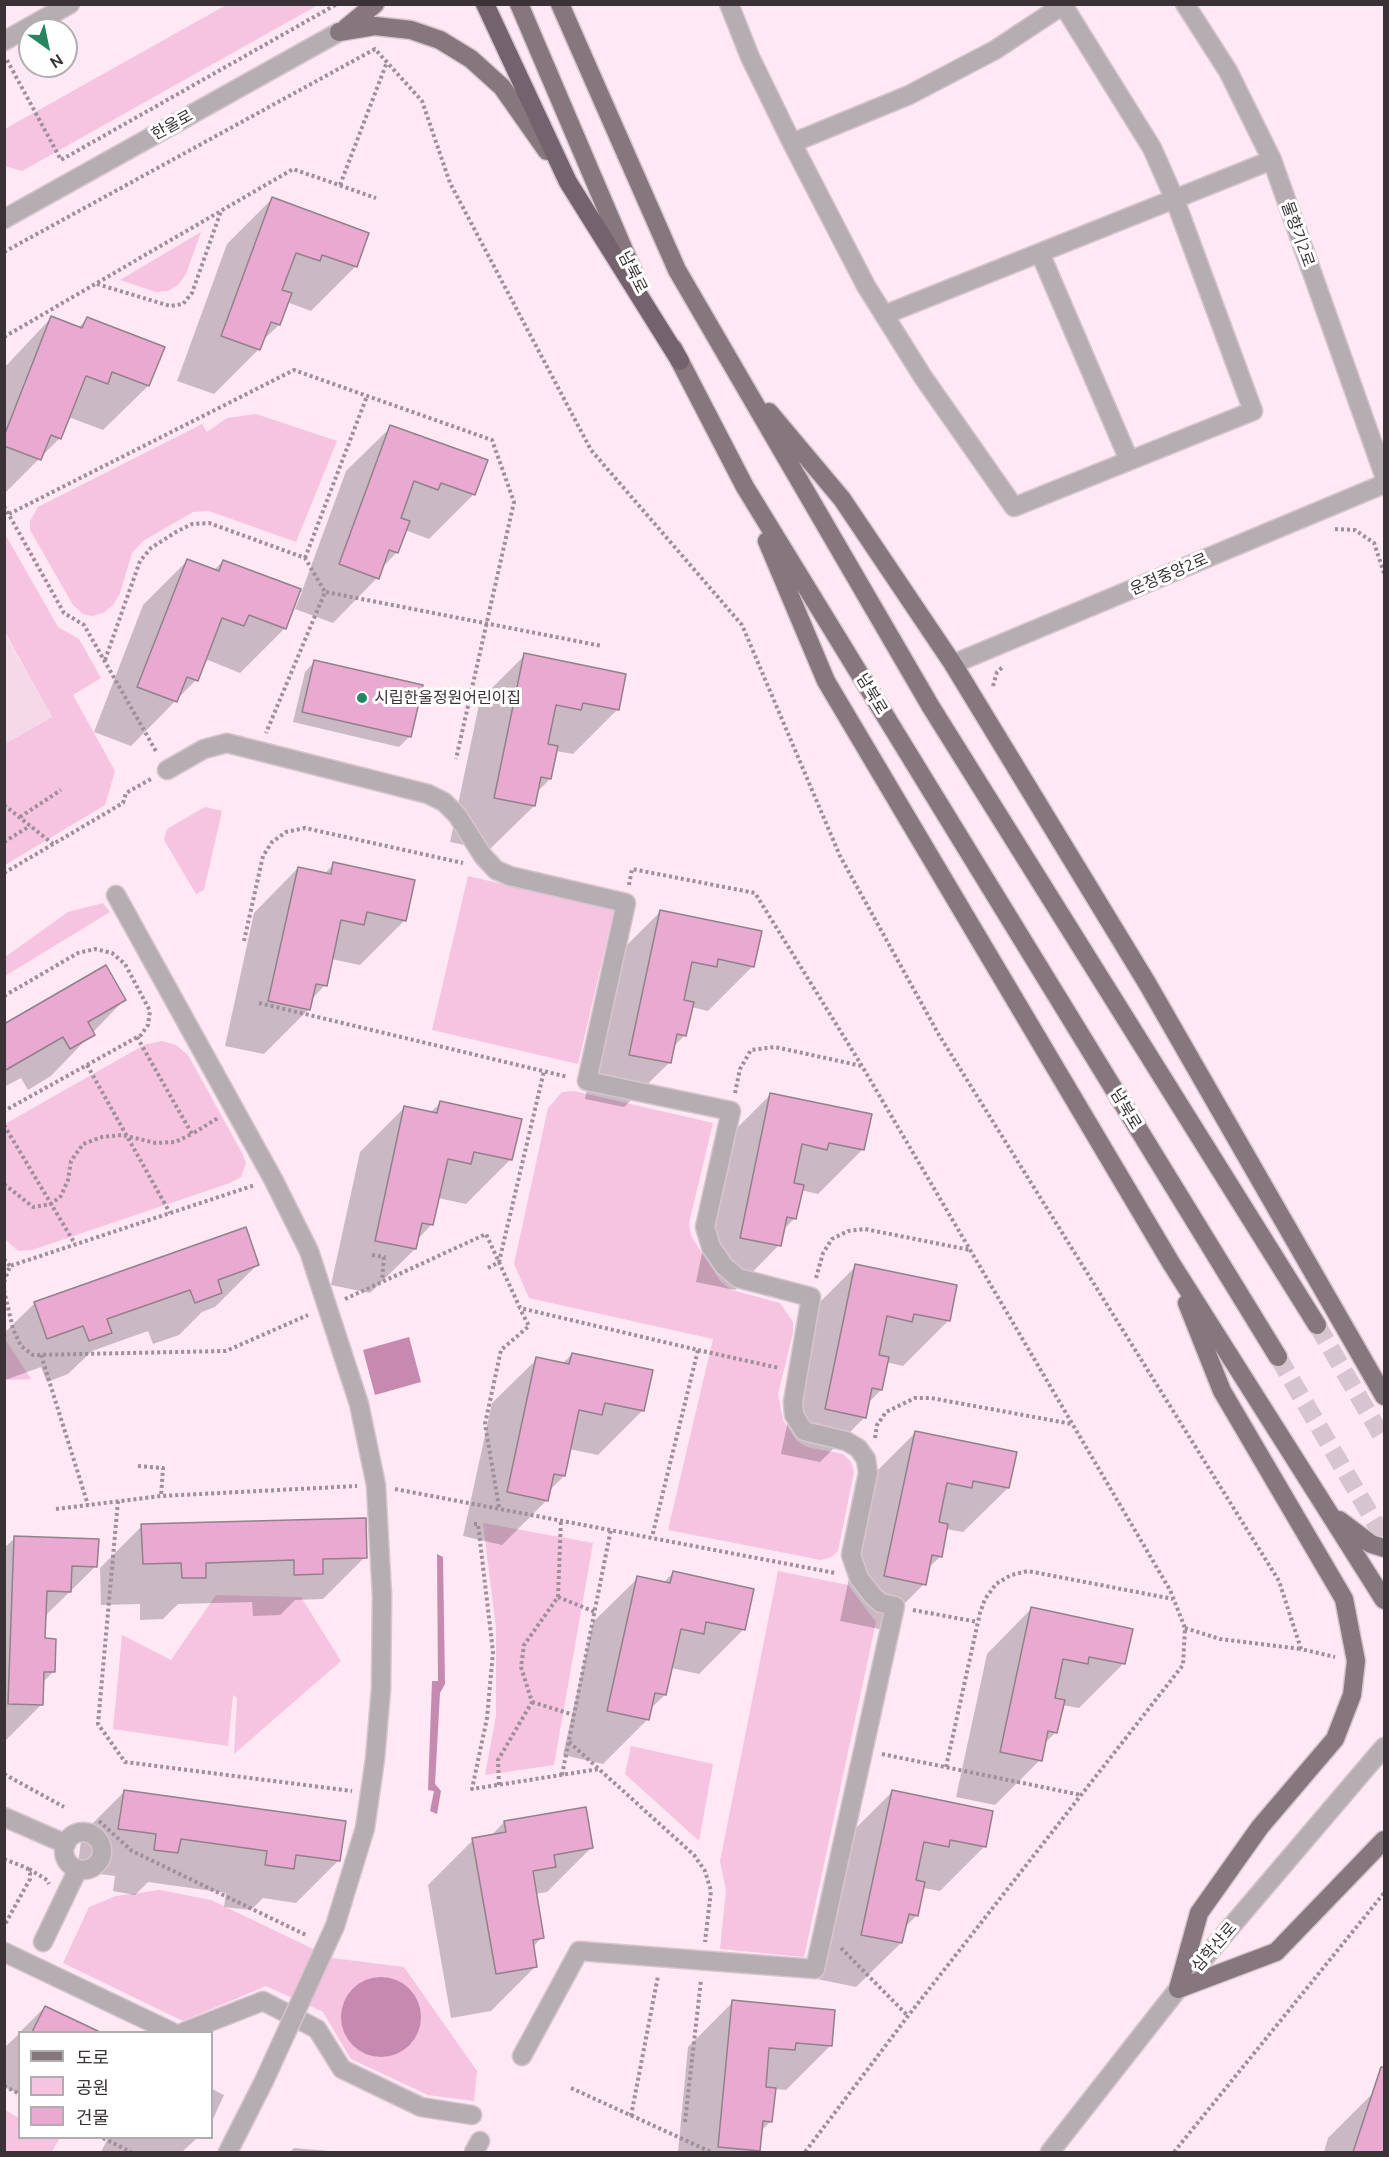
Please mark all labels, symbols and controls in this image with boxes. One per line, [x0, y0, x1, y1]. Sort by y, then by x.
north arrow [18, 18, 78, 78]
text: N [47, 51, 67, 72]
street label: 한울로 [148, 106, 196, 144]
street label: 물향기2로 [1277, 199, 1319, 269]
street label: 남북로 [614, 248, 652, 296]
street label: 운정중앙2로 [1127, 549, 1211, 599]
street label: 남북로 [852, 670, 892, 718]
place label: 시립한울정원어린이집 [374, 688, 521, 708]
marker: 시립한울정원어린이집 [355, 691, 369, 705]
street label: 남북로 [1106, 1085, 1146, 1133]
street label: 심학산로 [1187, 1918, 1241, 1976]
legend [18, 2031, 213, 2139]
text: 도로 [76, 2047, 109, 2067]
text: 공원 [76, 2077, 109, 2097]
text: 건물 [76, 2107, 109, 2127]

